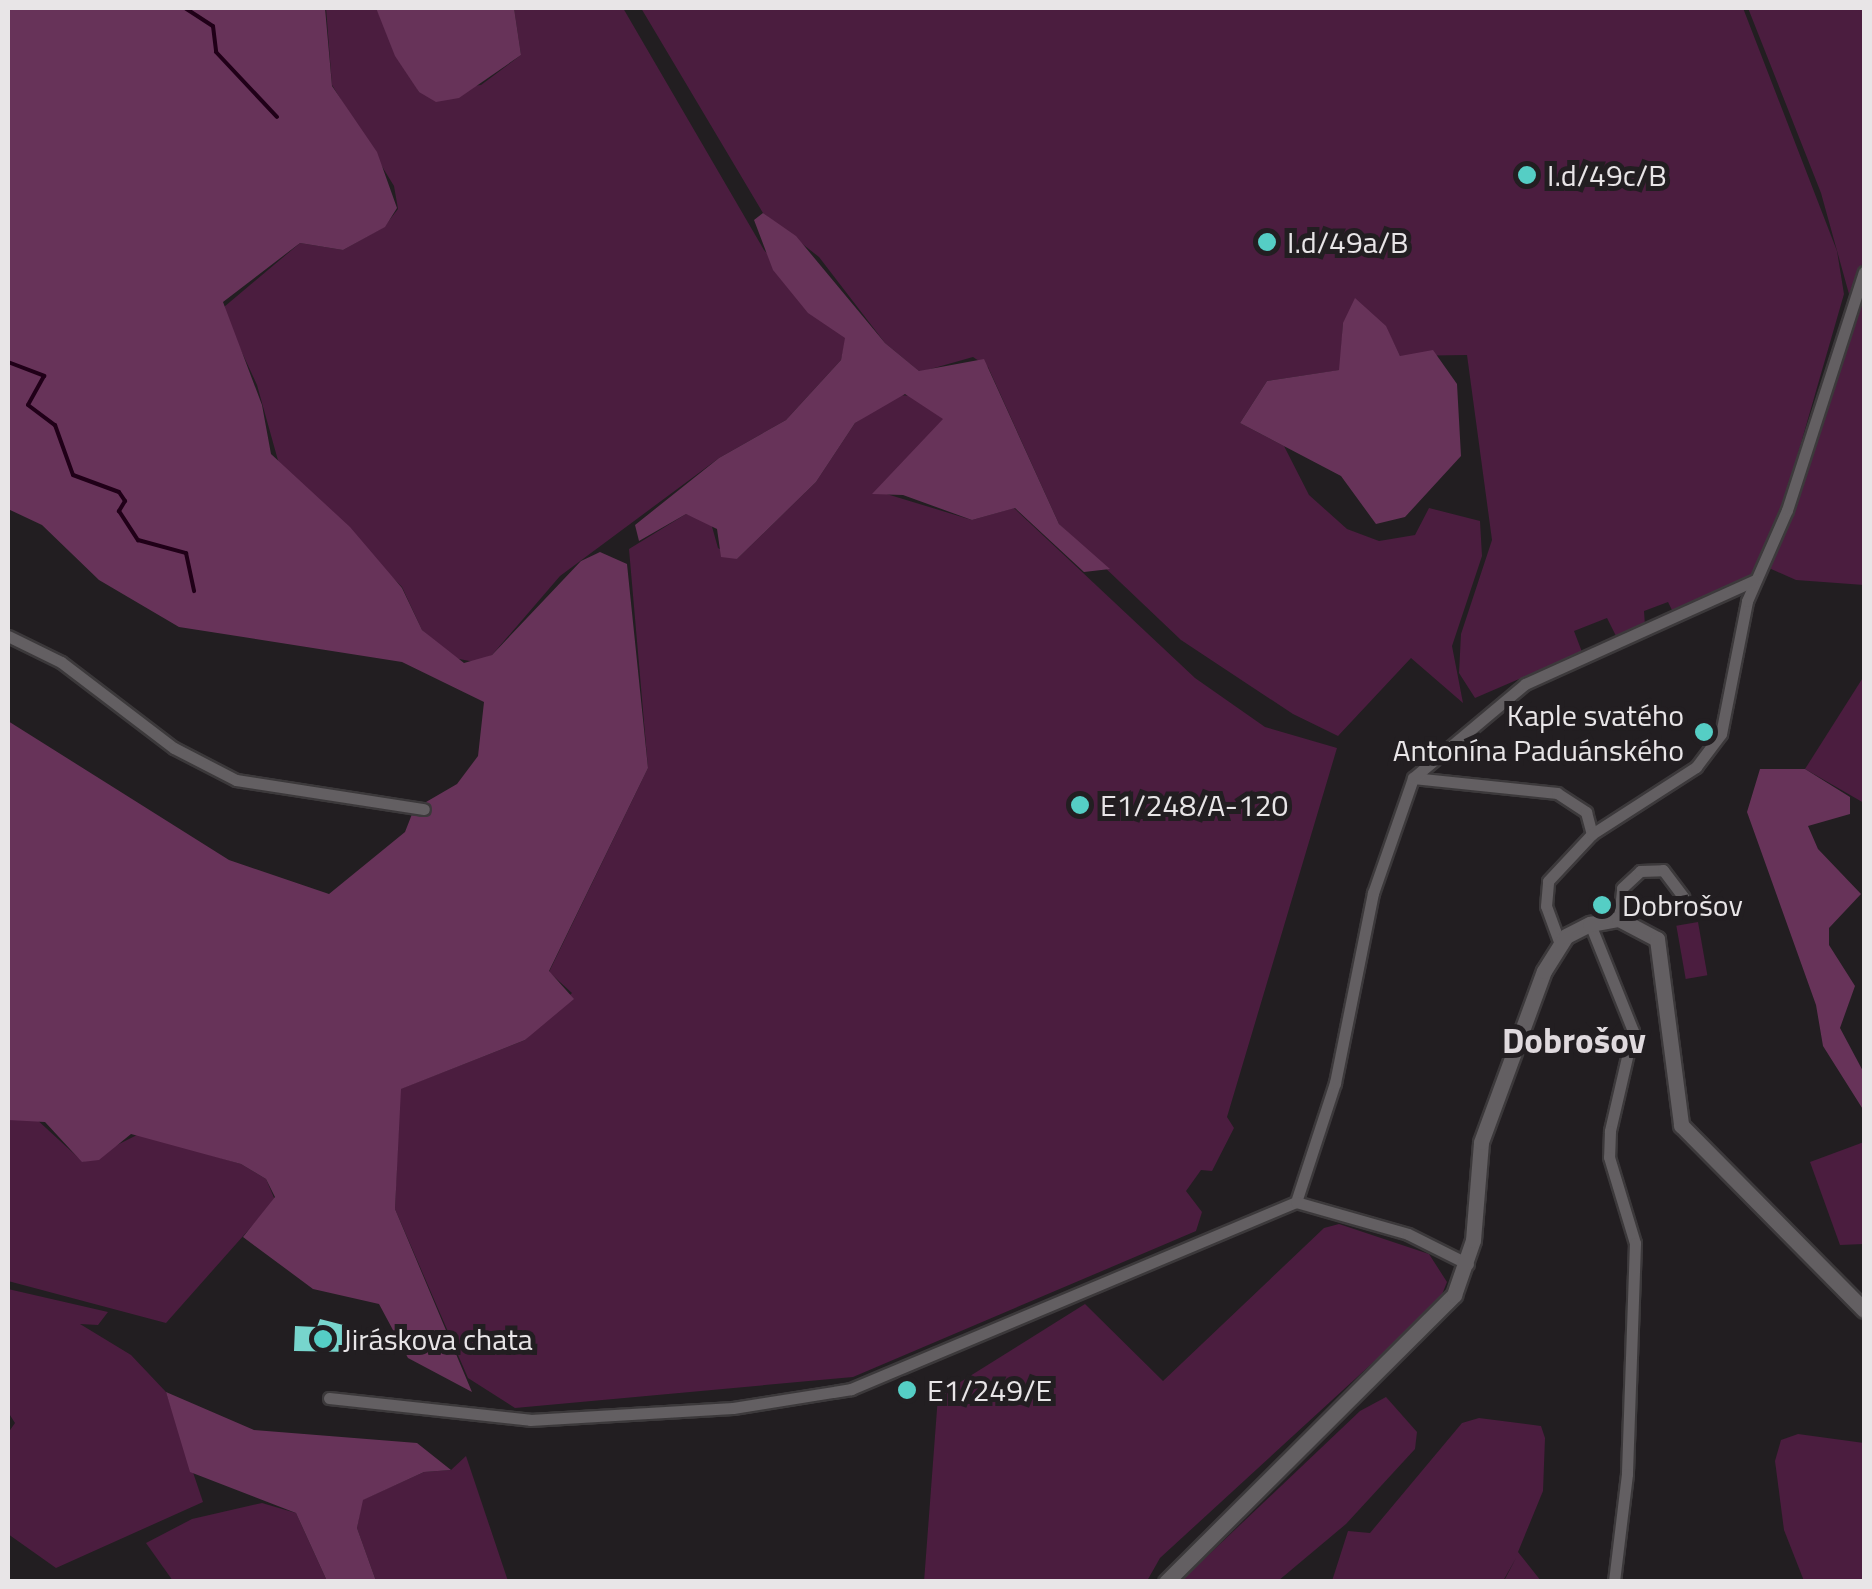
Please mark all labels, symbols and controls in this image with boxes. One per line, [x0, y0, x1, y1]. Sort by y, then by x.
place label: I.d/49c/B [1547, 157, 1667, 193]
marker: I.d/49c/B [1516, 164, 1538, 186]
place label: I.d/49a/B [1287, 224, 1409, 260]
marker: I.d/49a/B [1256, 231, 1278, 253]
place label: Kaple svatého Antonína Paduánského [1393, 697, 1684, 768]
marker: Kaple svatého Antonína Paduánského [1693, 721, 1715, 743]
place label: E1/248/A-120 [1100, 787, 1288, 823]
marker: E1/248/A-120 [1069, 794, 1091, 816]
place label: Dobrošov [1622, 887, 1743, 923]
marker: Dobrošov [1591, 894, 1613, 916]
district label: Dobrošov [1502, 1019, 1646, 1061]
place label: Jiráskova chata [343, 1321, 533, 1357]
marker: Jiráskova chata [312, 1328, 334, 1350]
place label: E1/249/E [927, 1372, 1052, 1408]
marker: E1/249/E [896, 1379, 918, 1401]

